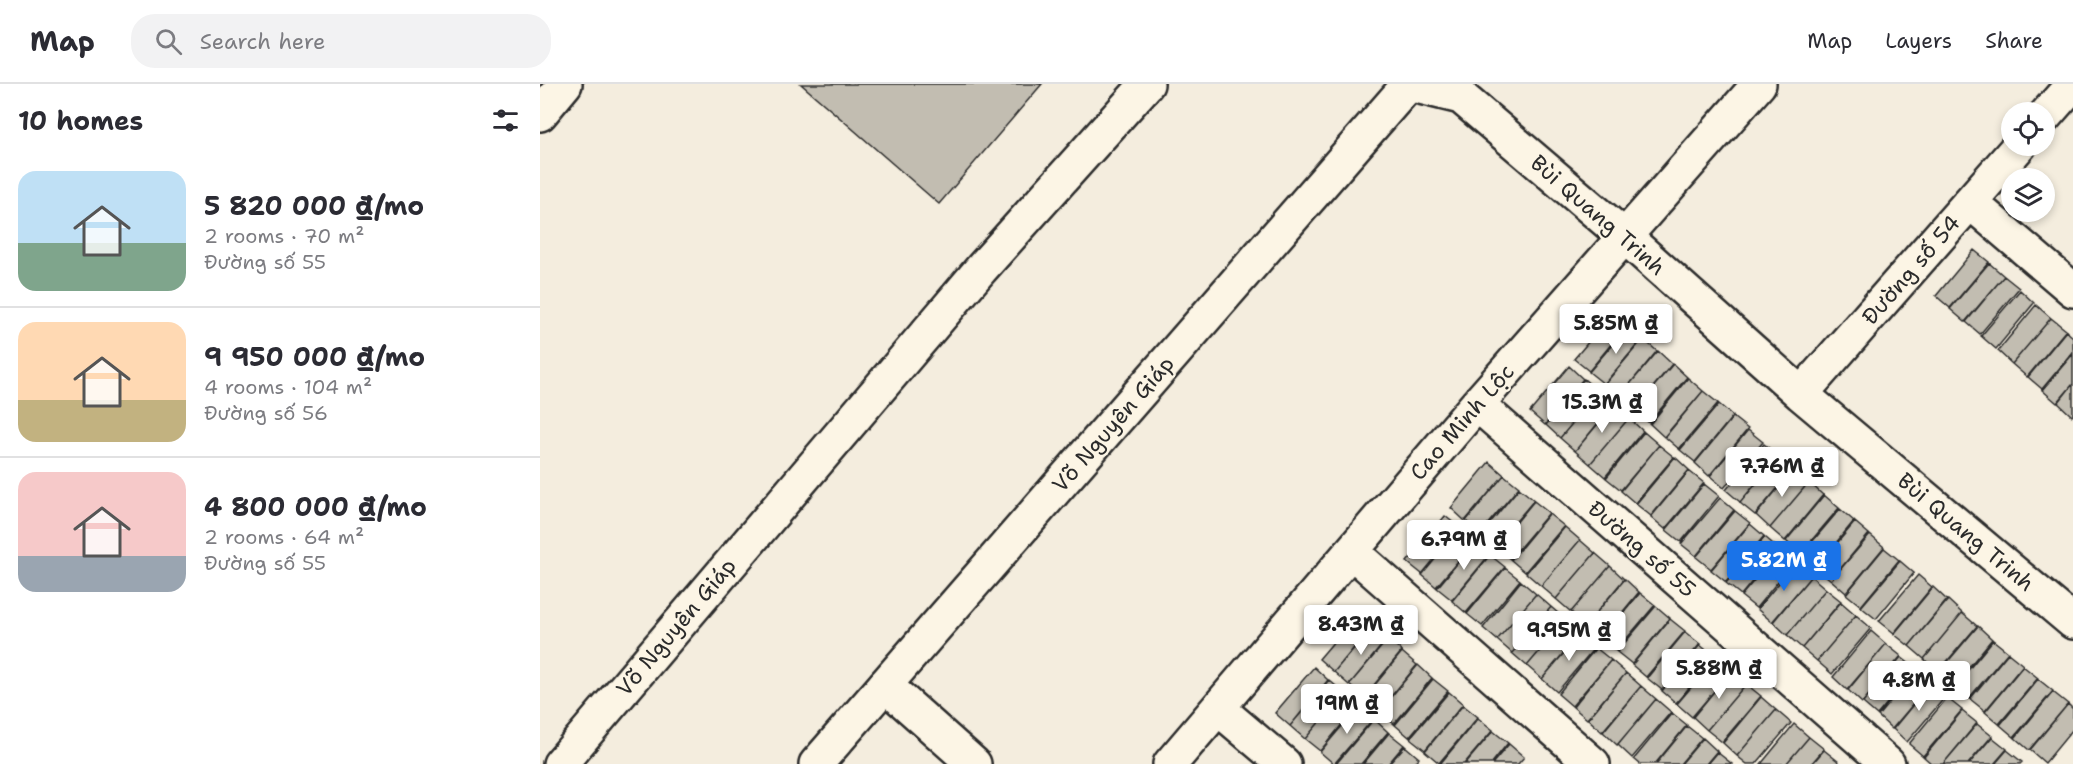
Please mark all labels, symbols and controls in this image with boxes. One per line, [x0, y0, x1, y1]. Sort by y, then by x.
search box [131, 14, 551, 68]
text: Map [30, 22, 95, 60]
icon: search [152, 25, 185, 58]
text: Search here [200, 27, 325, 56]
text: Map [1807, 27, 1852, 55]
text: Layers [1885, 27, 1952, 55]
text: Share [1985, 27, 2043, 55]
map controls [2001, 102, 2055, 222]
button: locate [2001, 102, 2055, 156]
text: 10 homes [18, 103, 143, 138]
icon: filters [489, 104, 522, 137]
street label: Bùi Quang Trinh [1524, 148, 1672, 282]
button: layers [2001, 168, 2055, 222]
text: 5 820 000 ₫/mo [204, 188, 424, 223]
icon: home [66, 195, 138, 267]
street label: Đường số 54 [1855, 209, 1967, 331]
text: 2 rooms · 70 m² [204, 223, 365, 249]
text: Đường số 55 [204, 249, 326, 275]
pin: 5.85M ₫ [1561, 304, 1671, 355]
text: 5.85M ₫ [1573, 310, 1659, 336]
text: 9 950 000 ₫/mo [204, 339, 425, 374]
icon: home [66, 346, 138, 418]
street label: Võ Nguyên Giáp [1046, 350, 1180, 498]
street label: Cao Minh Lộc [1403, 358, 1521, 486]
text: 4 rooms · 104 m² [204, 374, 372, 400]
pin: 15.3M ₫ [1547, 383, 1657, 434]
text: 15.3M ₫ [1561, 389, 1643, 415]
text: Đường số 56 [204, 400, 328, 426]
pin: 7.76M ₫ [1727, 447, 1837, 498]
text: 7.76M ₫ [1740, 453, 1824, 479]
street label: Bùi Quang Trinh [1892, 466, 2040, 598]
text: 4 800 000 ₫/mo [204, 489, 427, 524]
street label: Đường số 55 [1582, 494, 1702, 604]
icon: home [66, 496, 138, 568]
pin: 6.79M ₫ [1409, 520, 1519, 571]
text: 2 rooms · 64 m² [204, 524, 364, 550]
text: 6.79M ₫ [1421, 526, 1507, 552]
pin: 5.82M ₫ [1729, 541, 1839, 592]
text: 5.82M ₫ [1741, 547, 1827, 573]
text: Đường số 55 [204, 550, 326, 576]
street label: Võ Nguyên Giáp [610, 552, 742, 702]
pin: 8.43M ₫ [1306, 605, 1416, 656]
text: 8.43M ₫ [1318, 611, 1404, 637]
pin: 9.95M ₫ [1514, 611, 1624, 662]
text: 9.95M ₫ [1527, 617, 1611, 643]
pin: 5.88M ₫ [1664, 649, 1774, 700]
text: 5.88M ₫ [1676, 655, 1762, 681]
pin: 4.8M ₫ [1870, 661, 1968, 712]
text: 4.8M ₫ [1882, 667, 1956, 693]
pin: 19M ₫ [1305, 684, 1389, 735]
text: 19M ₫ [1315, 690, 1379, 716]

